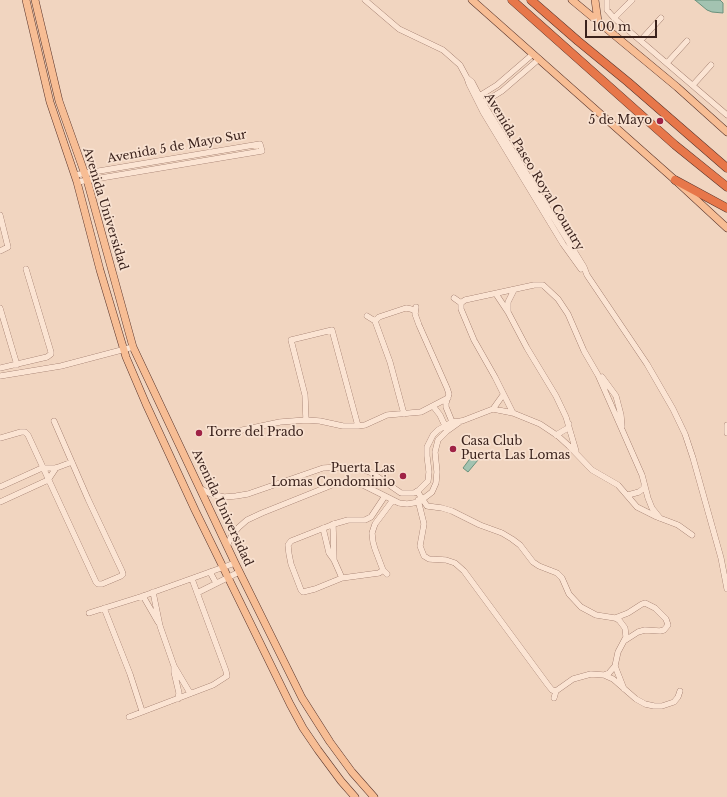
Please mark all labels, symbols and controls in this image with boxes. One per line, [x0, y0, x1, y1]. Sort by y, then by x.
scale bar [587, 12, 659, 38]
text: 100 m [592, 19, 631, 34]
street label: Avenida Paseo Royal Country [481, 90, 587, 254]
place label: 5 de Mayo [589, 114, 652, 128]
marker: 5 de Mayo [655, 116, 665, 126]
street label: Avenida 5 de Mayo Sur [106, 128, 248, 166]
street label: Avenida Universidad [79, 146, 131, 272]
place label: Torre del Prado [207, 426, 304, 440]
marker: Torre del Prado [194, 428, 204, 438]
place label: Casa Club Puerta Las Lomas [461, 435, 570, 463]
marker: Casa Club Puerta Las Lomas [448, 444, 458, 454]
street label: Avenida Universidad [189, 447, 255, 569]
place label: Puerta Las Lomas Condominio [271, 462, 395, 490]
marker: Puerta Las Lomas Condominio [398, 471, 408, 481]

